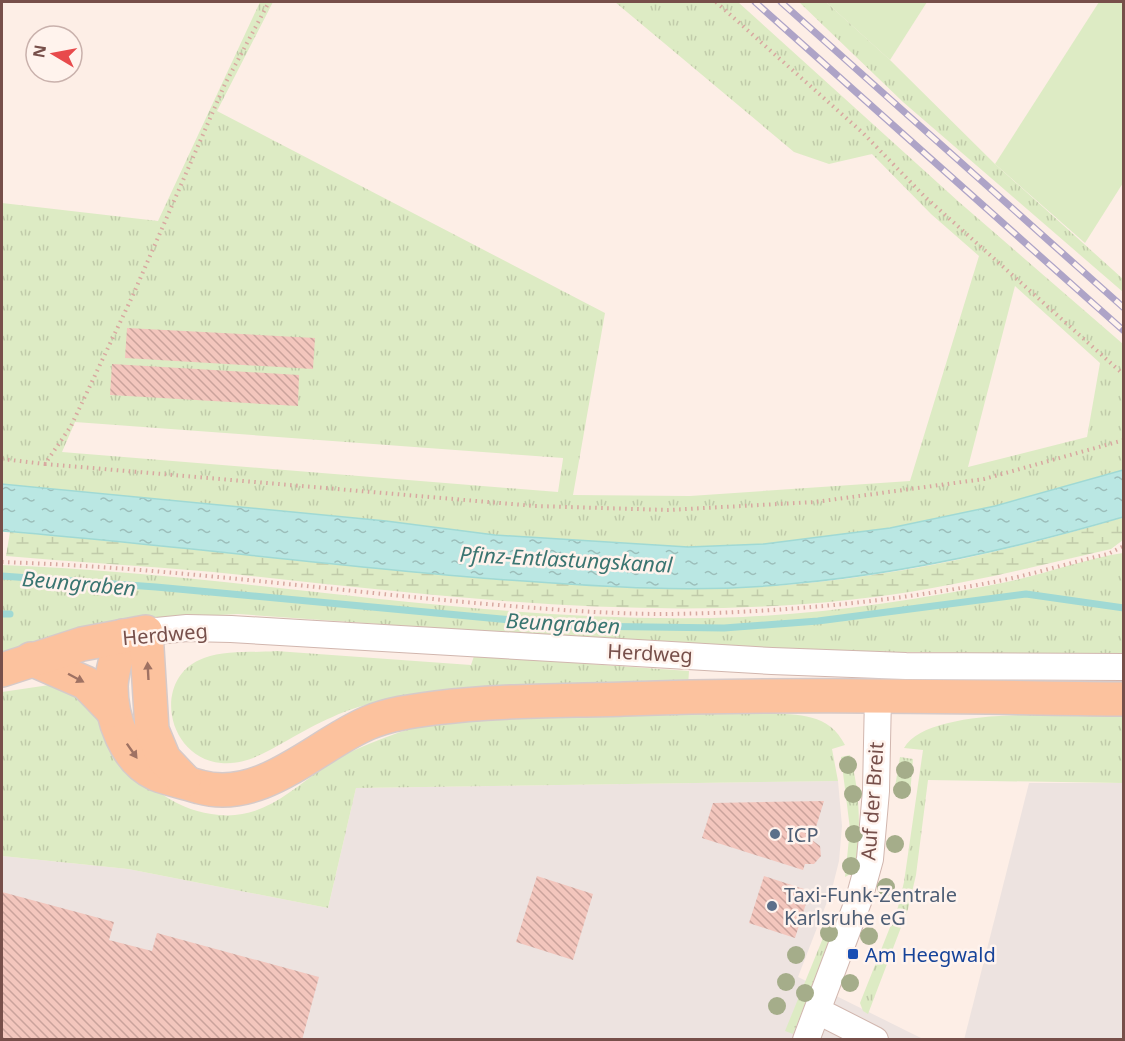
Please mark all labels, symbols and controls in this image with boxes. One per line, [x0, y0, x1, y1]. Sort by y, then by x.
north arrow [24, 24, 84, 84]
text: N [27, 43, 51, 60]
water label: Pfinz-Entlastungskanal [459, 539, 674, 579]
water label: Beungraben [21, 564, 137, 602]
water label: Beungraben [505, 606, 621, 640]
street label: Herdweg [121, 617, 209, 651]
street label: Herdweg [607, 637, 693, 669]
one-way arrow [144, 661, 153, 680]
one-way arrow [68, 673, 85, 683]
street label: Auf der Breit [854, 741, 890, 861]
one-way arrow [126, 743, 138, 759]
place label: ICP [787, 821, 819, 848]
marker: ICP [768, 827, 782, 841]
place label: Taxi-Funk-Zentrale Karlsruhe eG [784, 881, 957, 931]
marker: Taxi-Funk-Zentrale Karlsruhe eG [765, 899, 779, 913]
place label: Am Heegwald [865, 941, 996, 968]
marker: Am Heegwald [846, 947, 860, 961]

